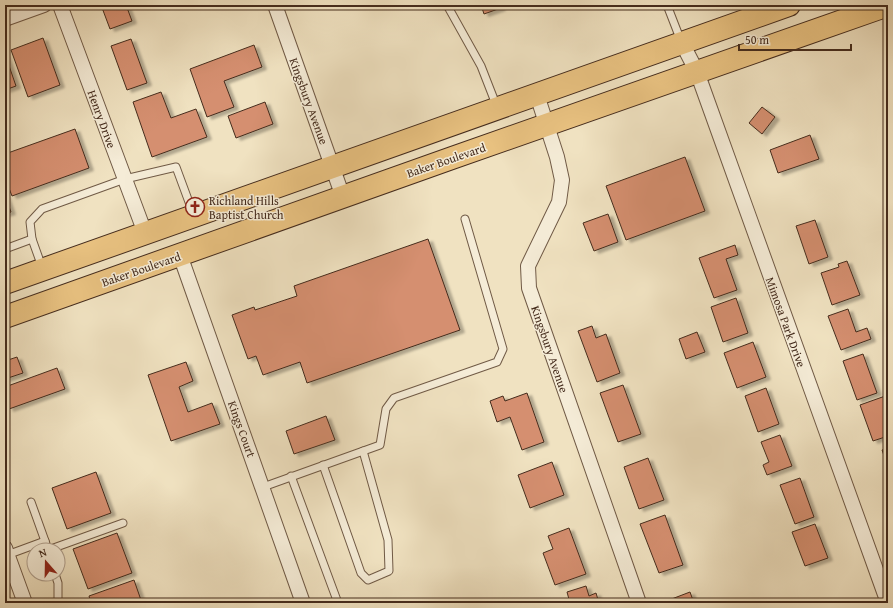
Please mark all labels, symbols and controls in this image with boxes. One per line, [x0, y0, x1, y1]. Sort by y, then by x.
scale bar [739, 26, 851, 52]
text: 50 m [745, 31, 769, 48]
street label: Kingsbury Avenue [285, 55, 333, 147]
street label: Henry Drive [84, 88, 121, 151]
street label: Baker Boulevard [404, 138, 488, 181]
place label: Richland Hills Baptist Church [209, 192, 284, 223]
church icon: Richland Hills Baptist Church [184, 196, 206, 218]
street label: Baker Boulevard [99, 247, 183, 290]
street label: Mimosa Park Drive [762, 274, 810, 370]
street label: Kingsbury Avenue [527, 303, 573, 395]
street label: Kings Court [224, 398, 260, 460]
north arrow [26, 542, 66, 582]
text: N [36, 544, 49, 561]

